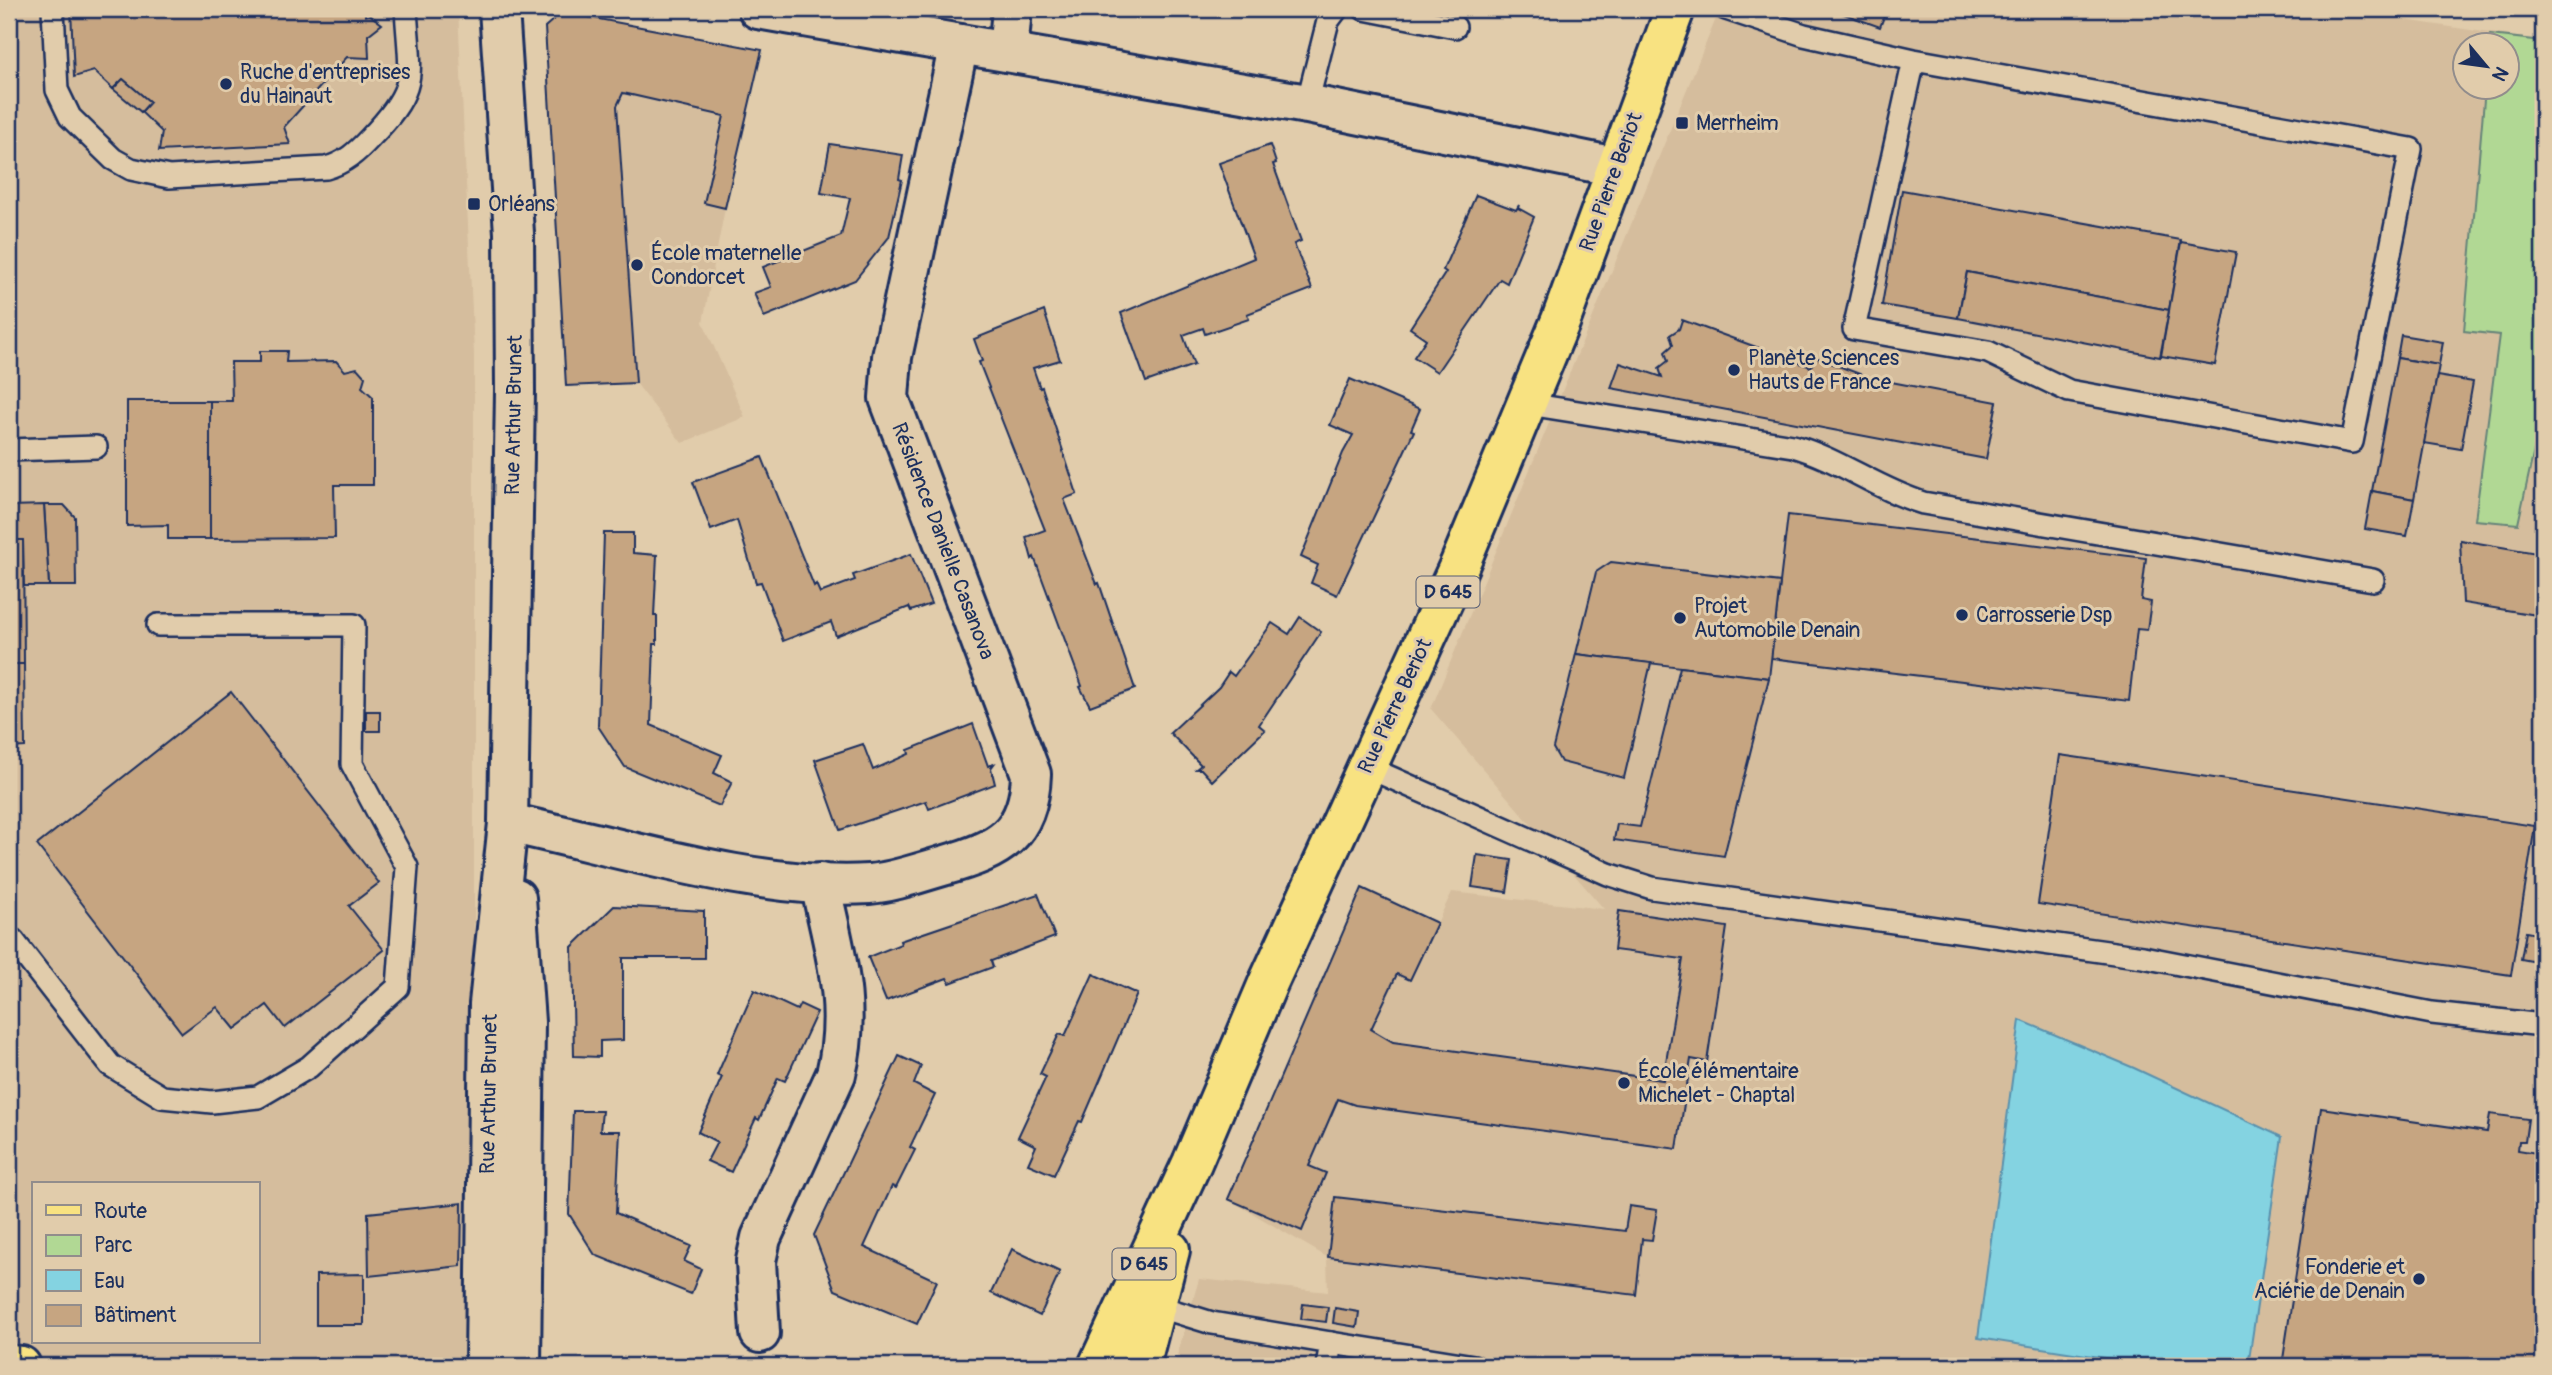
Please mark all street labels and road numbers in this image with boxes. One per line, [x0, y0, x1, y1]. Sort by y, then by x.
street label: Rue Pierre Beriot [1573, 108, 1649, 255]
street label: Rue Arthur Brunet [499, 334, 529, 495]
street label: Résidence Danielle Casanova [885, 419, 1001, 663]
road number: D 645 [1416, 576, 1480, 608]
street label: Rue Pierre Beriot [1352, 634, 1438, 778]
street label: Rue Arthur Brunet [474, 1013, 504, 1174]
road number: D 645 [1112, 1248, 1176, 1280]

